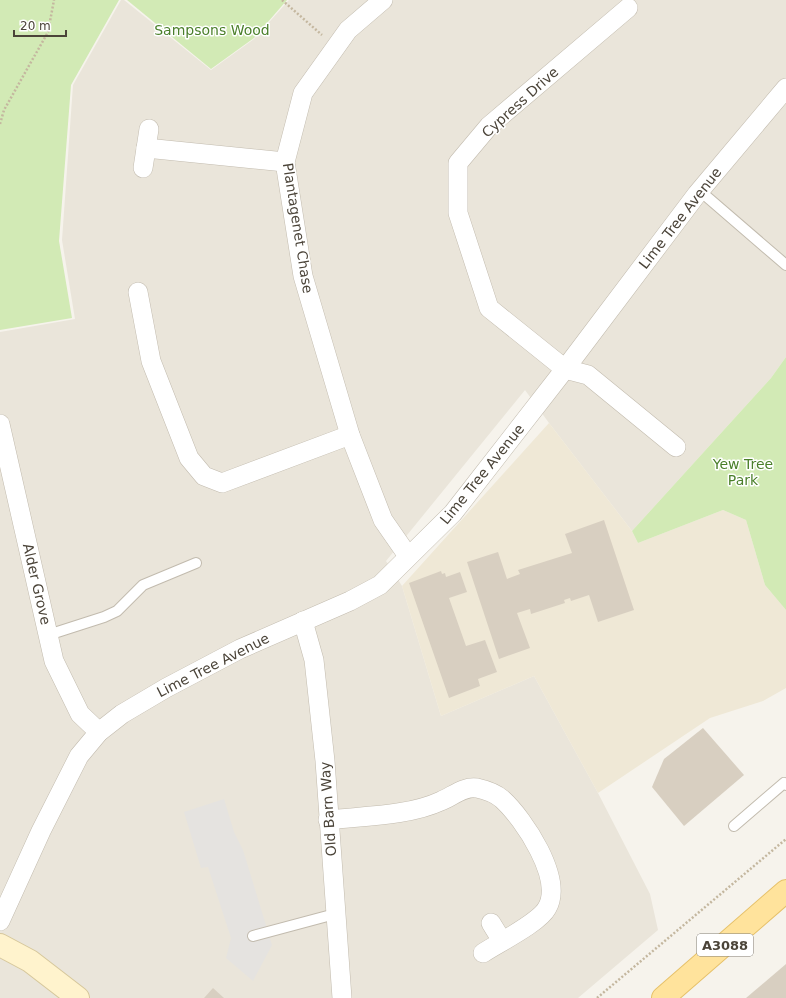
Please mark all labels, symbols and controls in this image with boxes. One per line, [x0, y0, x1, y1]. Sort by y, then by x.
scale bar [14, 12, 66, 38]
text: 20 m [20, 19, 51, 33]
park label: Sampsons Wood [154, 22, 270, 38]
street label: Cypress Drive [478, 63, 562, 141]
street label: Plantagenet Chase [280, 162, 316, 294]
street label: Lime Tree Avenue [636, 164, 724, 272]
street label: Lime Tree Avenue [437, 421, 527, 527]
park label: Yew Tree Park [712, 456, 773, 488]
street label: Alder Grove [20, 542, 54, 626]
street label: Lime Tree Avenue [154, 630, 272, 700]
street label: Old Barn Way [317, 761, 339, 857]
road number: A3088 [697, 934, 753, 956]

